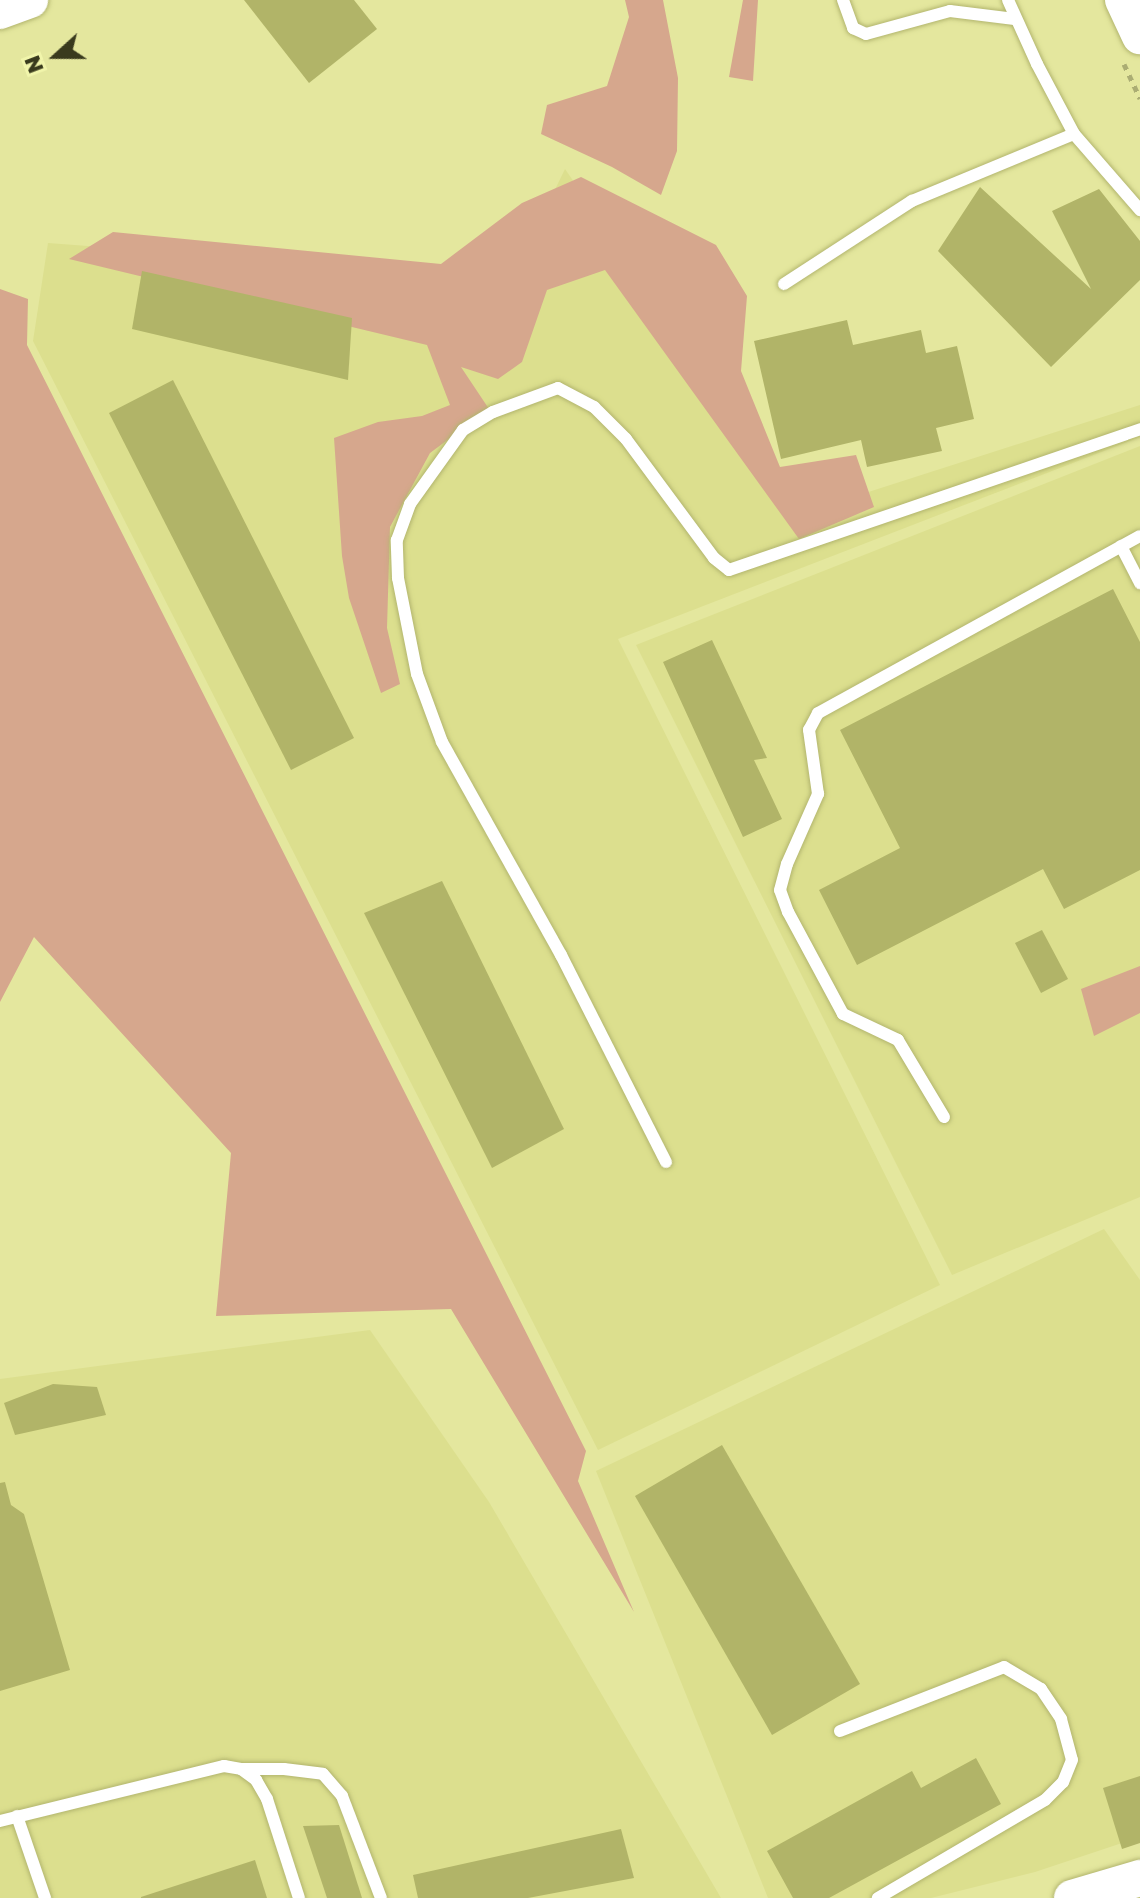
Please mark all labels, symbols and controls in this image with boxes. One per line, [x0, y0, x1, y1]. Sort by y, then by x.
north arrow [16, 16, 96, 96]
text: N [18, 52, 49, 77]

